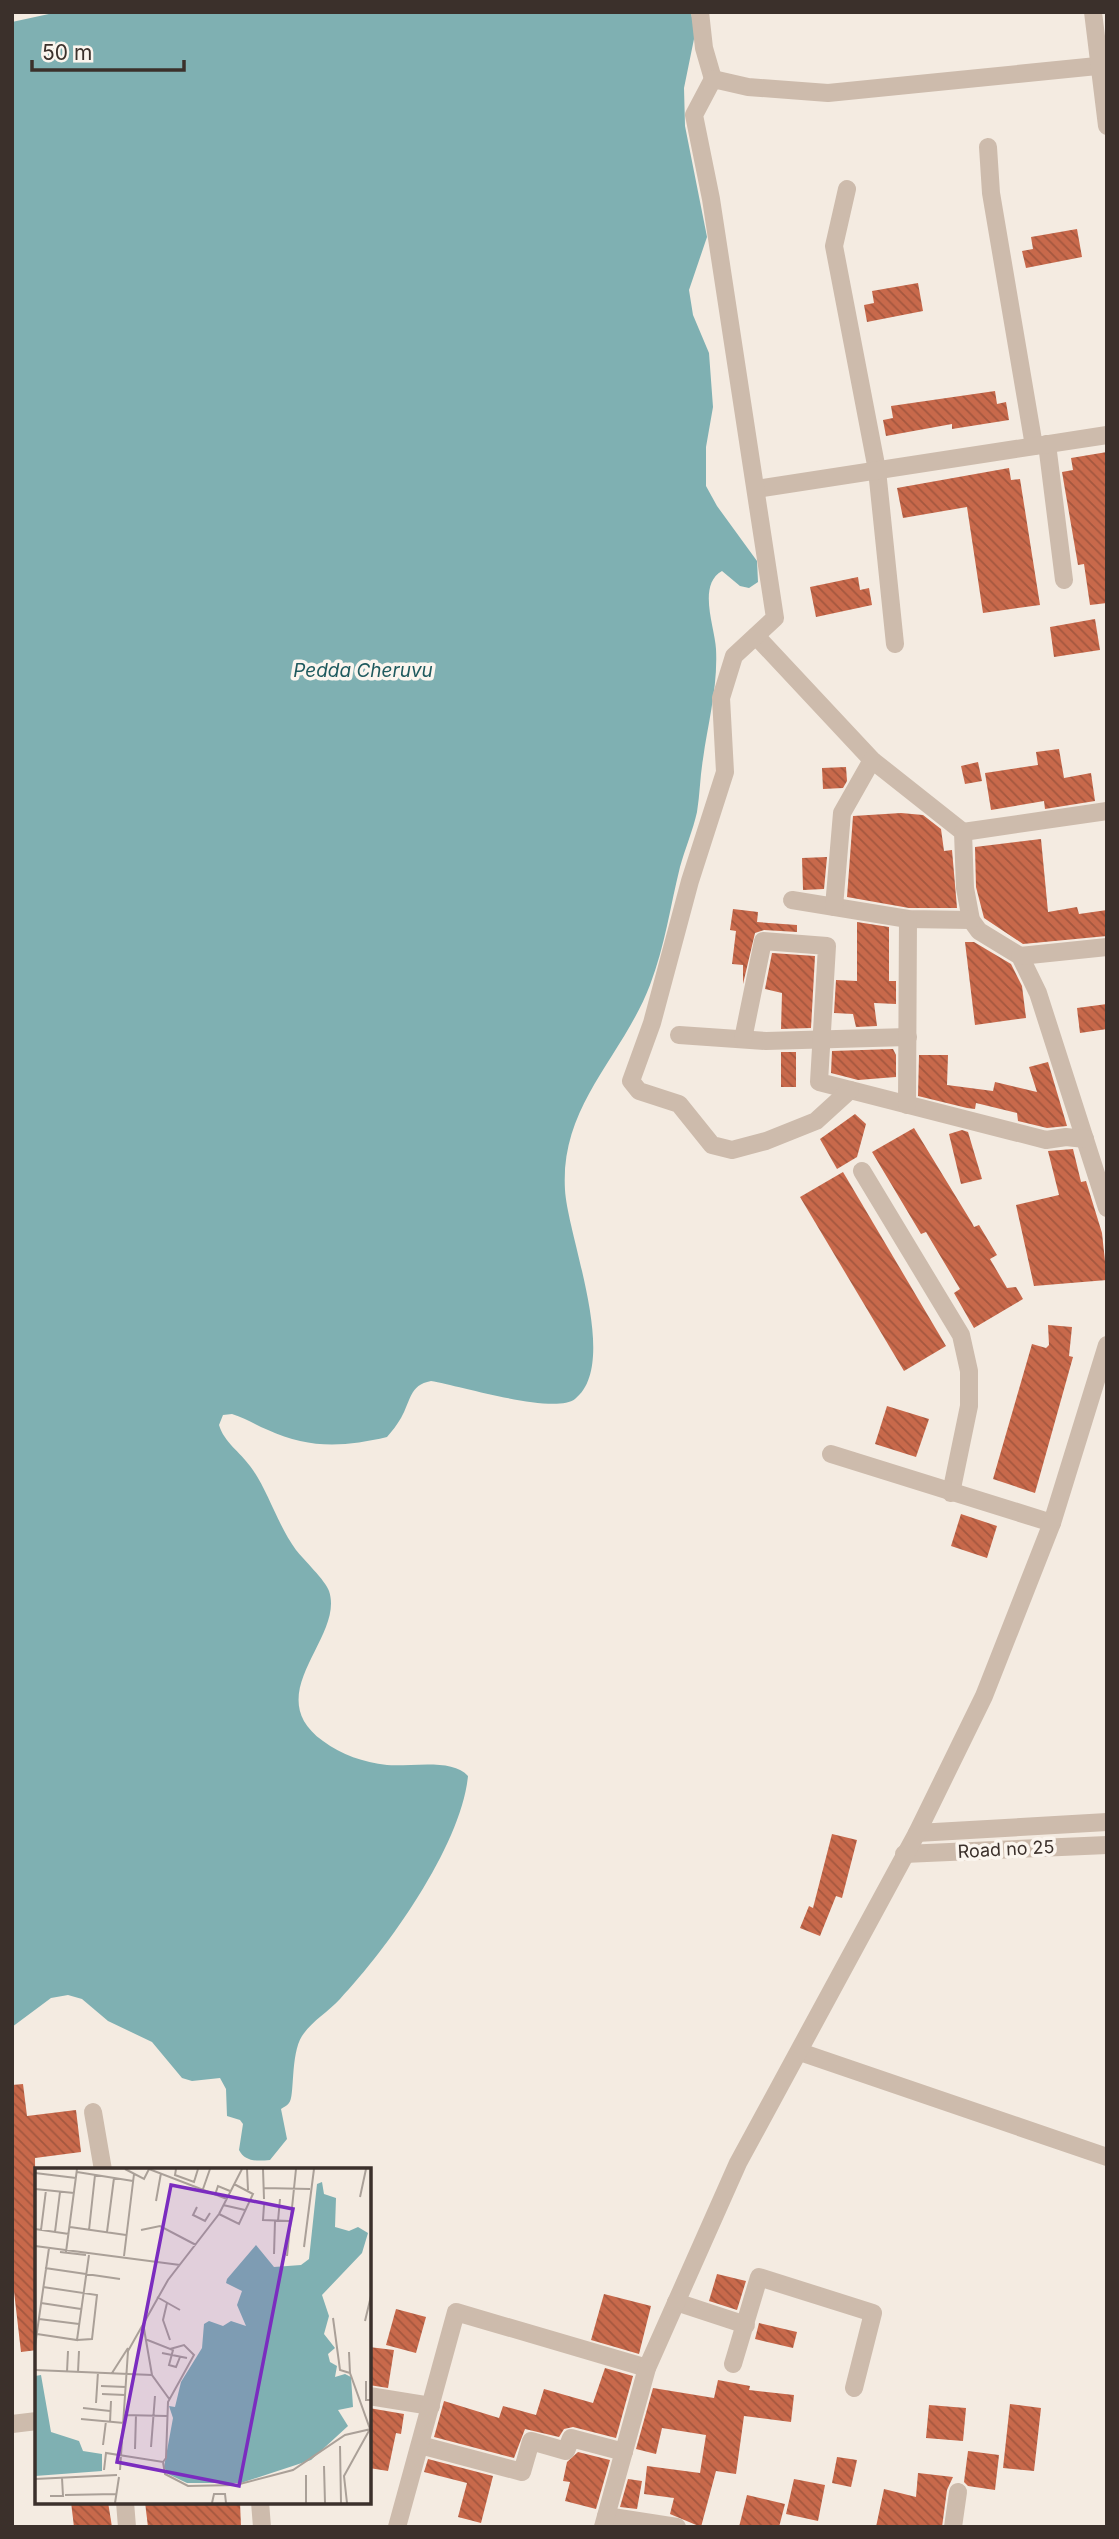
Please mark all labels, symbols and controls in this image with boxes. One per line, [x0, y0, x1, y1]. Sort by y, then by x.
scale bar [32, 28, 184, 72]
text: 50 m [42, 40, 92, 65]
water label: Pedda Cheruvu [293, 659, 433, 682]
street label: Road no 25 [957, 1836, 1055, 1862]
inset map [35, 2168, 371, 2504]

